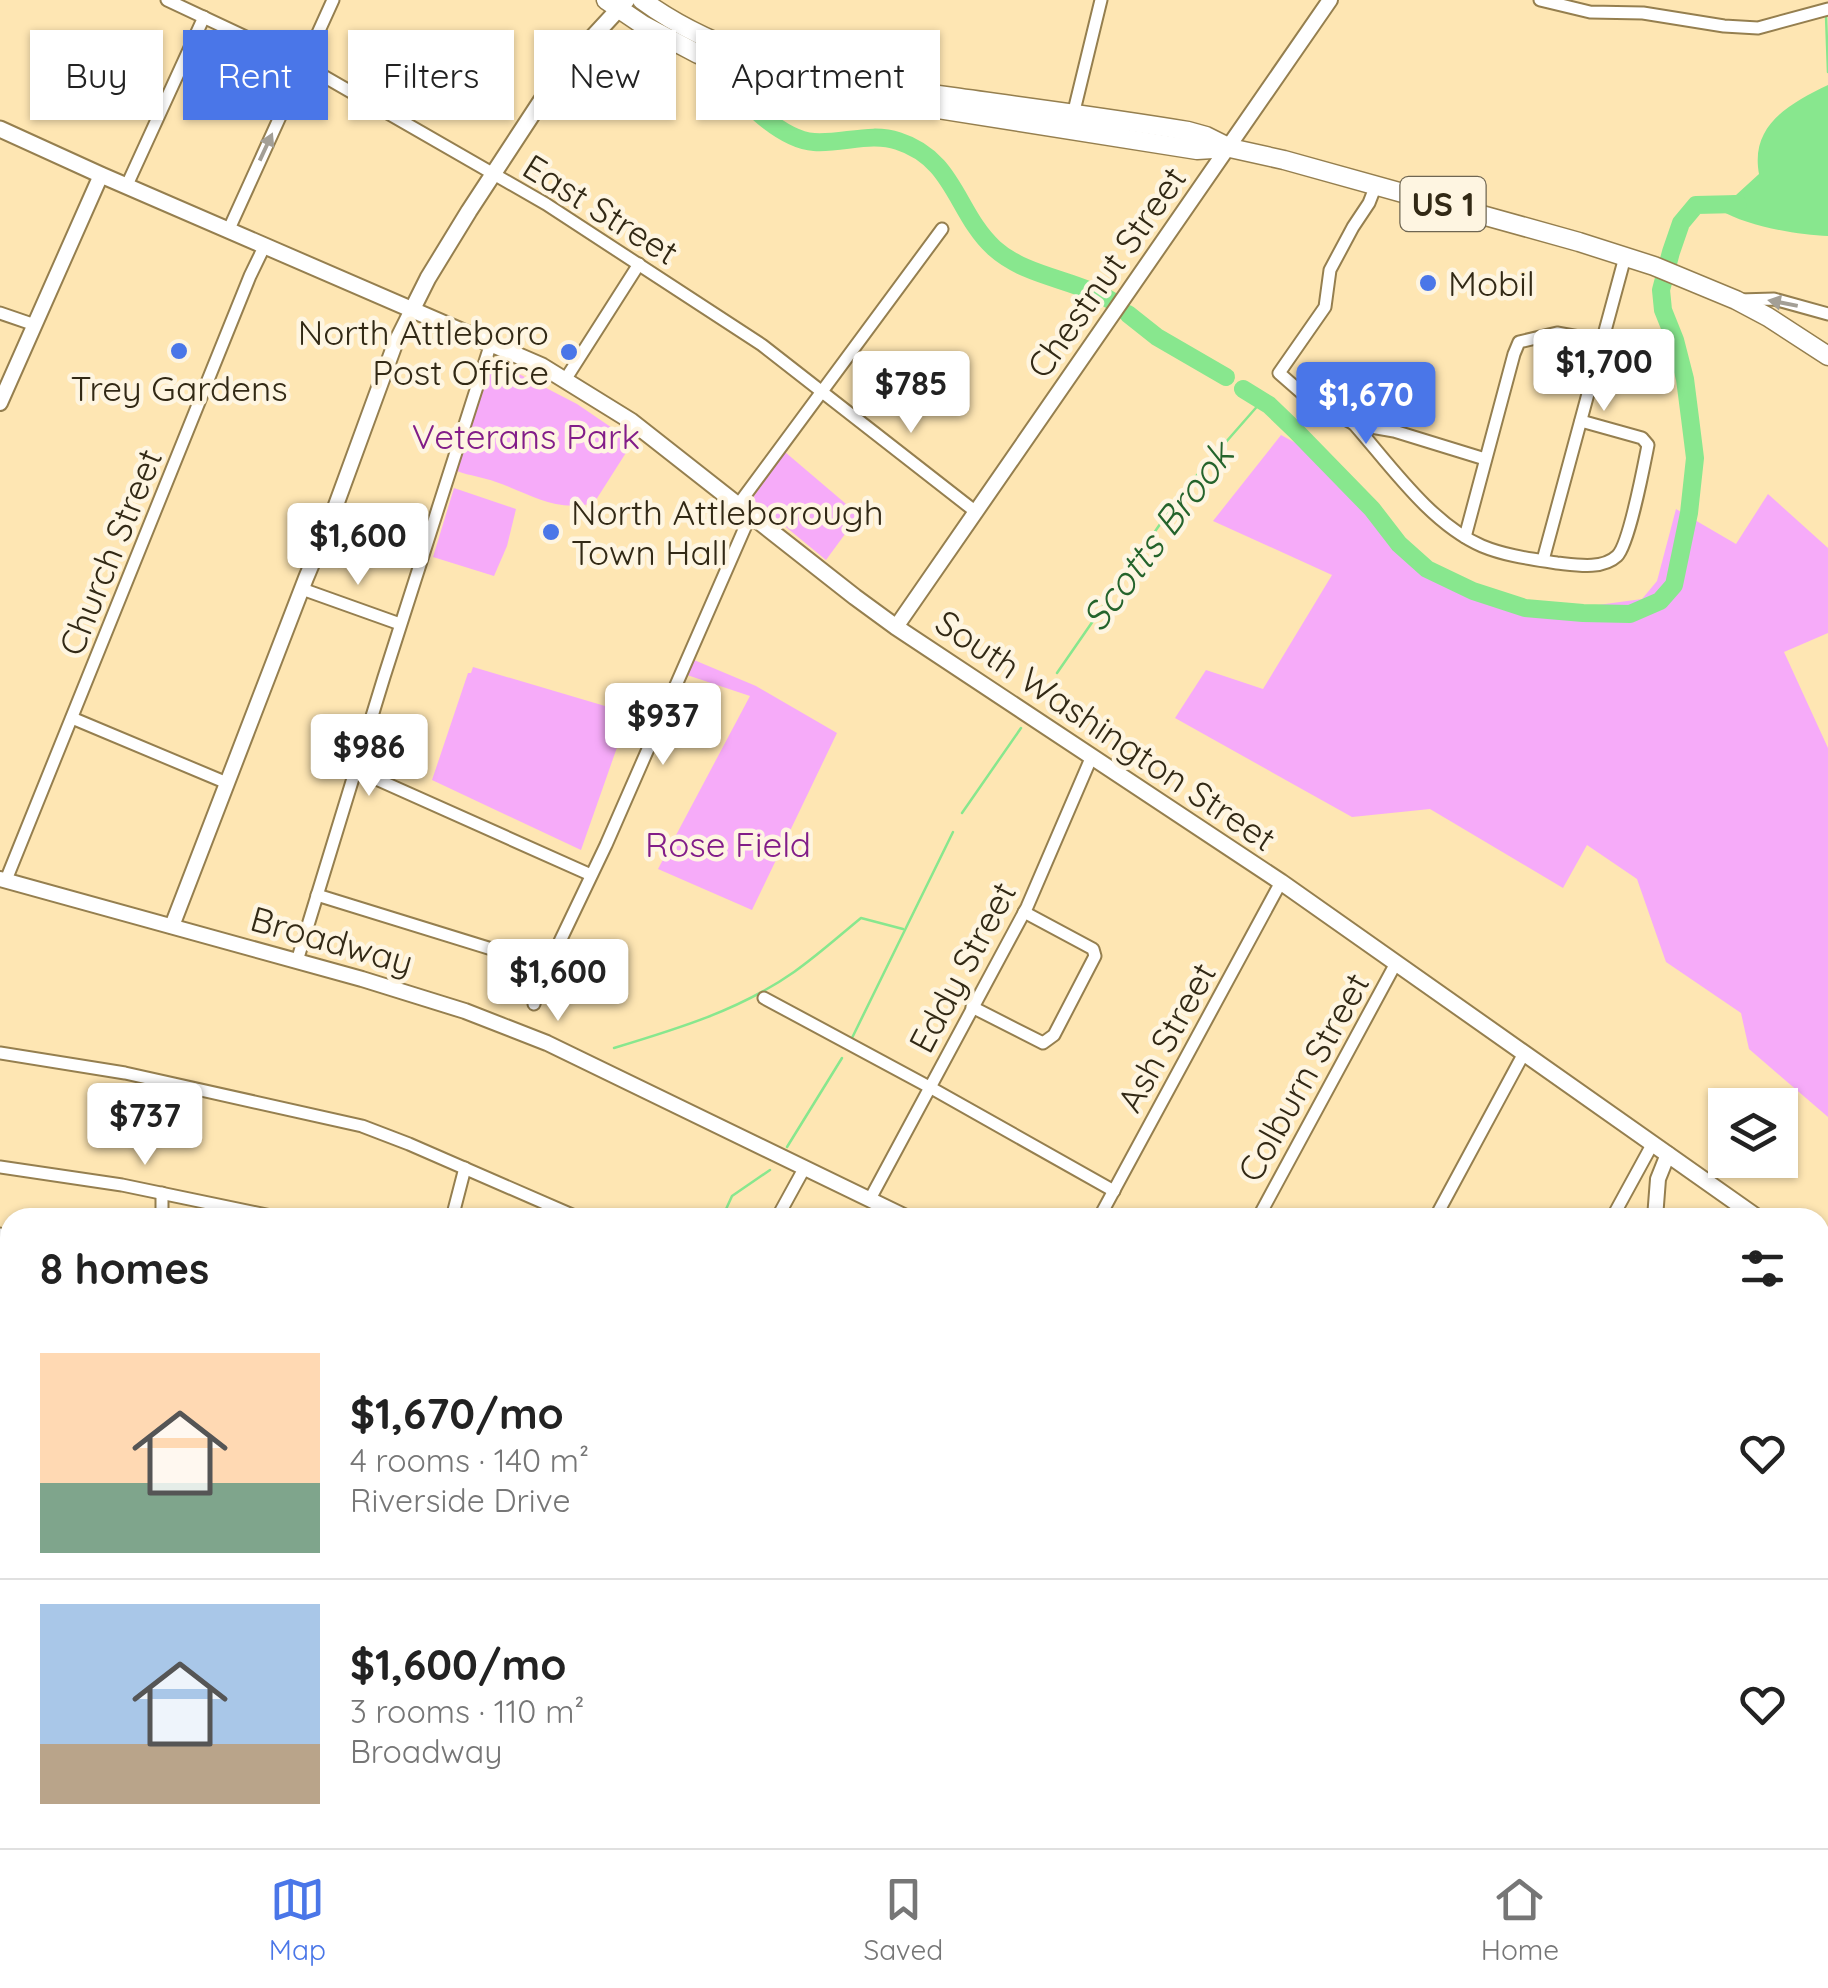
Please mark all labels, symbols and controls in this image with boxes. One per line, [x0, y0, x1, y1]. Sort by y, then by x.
chip: Buy [30, 30, 163, 120]
chip: Rent [183, 30, 328, 120]
chip: Filters [348, 30, 514, 120]
chip: New [534, 30, 676, 120]
chip: Apartment [696, 30, 940, 120]
one-way arrow [258, 132, 275, 161]
street label: East Street [515, 144, 687, 274]
street label: Chestnut Street [1017, 158, 1195, 386]
road number: US 1 [1400, 177, 1486, 231]
place label: Mobil [1448, 261, 1535, 305]
marker: Mobil [1417, 272, 1439, 294]
one-way arrow [1767, 295, 1798, 310]
place label: North Attleboro Post Office [298, 310, 549, 394]
pin: $1,700 [1523, 329, 1685, 414]
marker: Trey Gardens [168, 340, 190, 362]
marker: North Attleboro Post Office [558, 341, 580, 363]
text: $1,700 [1555, 341, 1653, 381]
pin: $785 [852, 351, 970, 436]
pin: $1,670 [1285, 362, 1447, 447]
text: $785 [875, 363, 947, 403]
place label: Trey Gardens [70, 366, 288, 410]
text: $1,670 [1318, 374, 1414, 414]
park label: Veterans Park [412, 414, 640, 458]
water label: Scotts Brook [1071, 429, 1246, 640]
street label: Church Street [49, 442, 171, 662]
place label: North Attleborough Town Hall [571, 490, 884, 574]
pin: $1,600 [277, 503, 439, 588]
text: $1,600 [309, 515, 407, 555]
marker: North Attleborough Town Hall [540, 521, 562, 543]
street label: South Washington Street [928, 600, 1284, 860]
pin: $937 [604, 683, 722, 768]
text: $937 [627, 695, 699, 735]
pin: $986 [310, 714, 428, 799]
text: $986 [333, 726, 405, 766]
park label: Rose Field [645, 822, 811, 866]
street label: Eddy Street [899, 874, 1025, 1060]
street label: Broadway [246, 896, 418, 984]
pin: $1,600 [477, 939, 639, 1024]
text: $1,600 [509, 951, 607, 991]
street label: Ash Street [1107, 955, 1225, 1119]
street label: Colburn Street [1227, 965, 1379, 1189]
pin: $737 [86, 1083, 204, 1168]
map controls [1708, 1088, 1798, 1178]
button: layers [1708, 1088, 1798, 1178]
text: $737 [109, 1095, 181, 1135]
icon: filters [1735, 1241, 1790, 1296]
text: 8 homes [40, 1242, 209, 1295]
text: $1,670/mo [350, 1387, 564, 1440]
icon: home [120, 1393, 240, 1513]
icon: heart [1735, 1426, 1790, 1481]
text: 4 rooms · 140 m² [350, 1440, 589, 1480]
text: Riverside Drive [350, 1480, 571, 1520]
text: $1,600/mo [350, 1638, 567, 1691]
icon: home [120, 1644, 240, 1764]
icon: heart [1735, 1677, 1790, 1732]
text: 3 rooms · 110 m² [350, 1691, 584, 1731]
text: Broadway [350, 1731, 502, 1771]
tab: Map [269, 1872, 326, 1967]
tab: Saved [863, 1872, 943, 1967]
tab: Home [1481, 1872, 1559, 1967]

